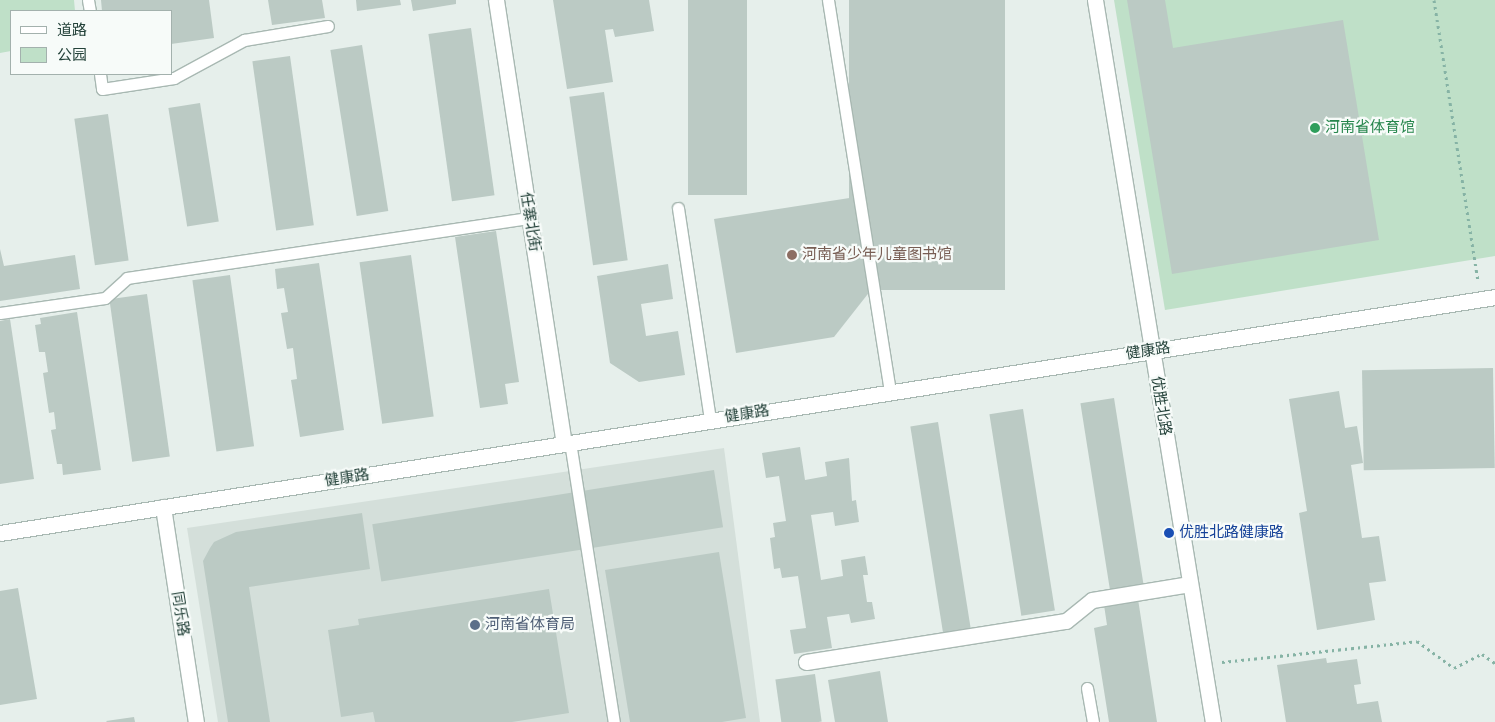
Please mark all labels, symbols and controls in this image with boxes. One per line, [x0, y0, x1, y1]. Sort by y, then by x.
legend [10, 10, 172, 75]
text: 道路 [57, 19, 87, 41]
text: 公园 [57, 44, 87, 66]
place label: 河南省体育馆 [1325, 119, 1415, 137]
marker: 河南省体育馆 [1309, 122, 1321, 134]
street label: 任寨北街 [516, 191, 544, 253]
place label: 河南省少年儿童图书馆 [802, 246, 952, 264]
marker: 河南省少年儿童图书馆 [786, 249, 798, 261]
street label: 健康路 [1124, 339, 1172, 363]
street label: 优胜北路 [1147, 375, 1175, 437]
street label: 健康路 [723, 402, 771, 426]
street label: 健康路 [323, 466, 371, 490]
place label: 优胜北路健康路 [1179, 524, 1284, 542]
marker: 优胜北路健康路 [1163, 527, 1175, 539]
street label: 同乐路 [168, 590, 192, 638]
place label: 河南省体育局 [485, 616, 575, 634]
marker: 河南省体育局 [469, 619, 481, 631]

